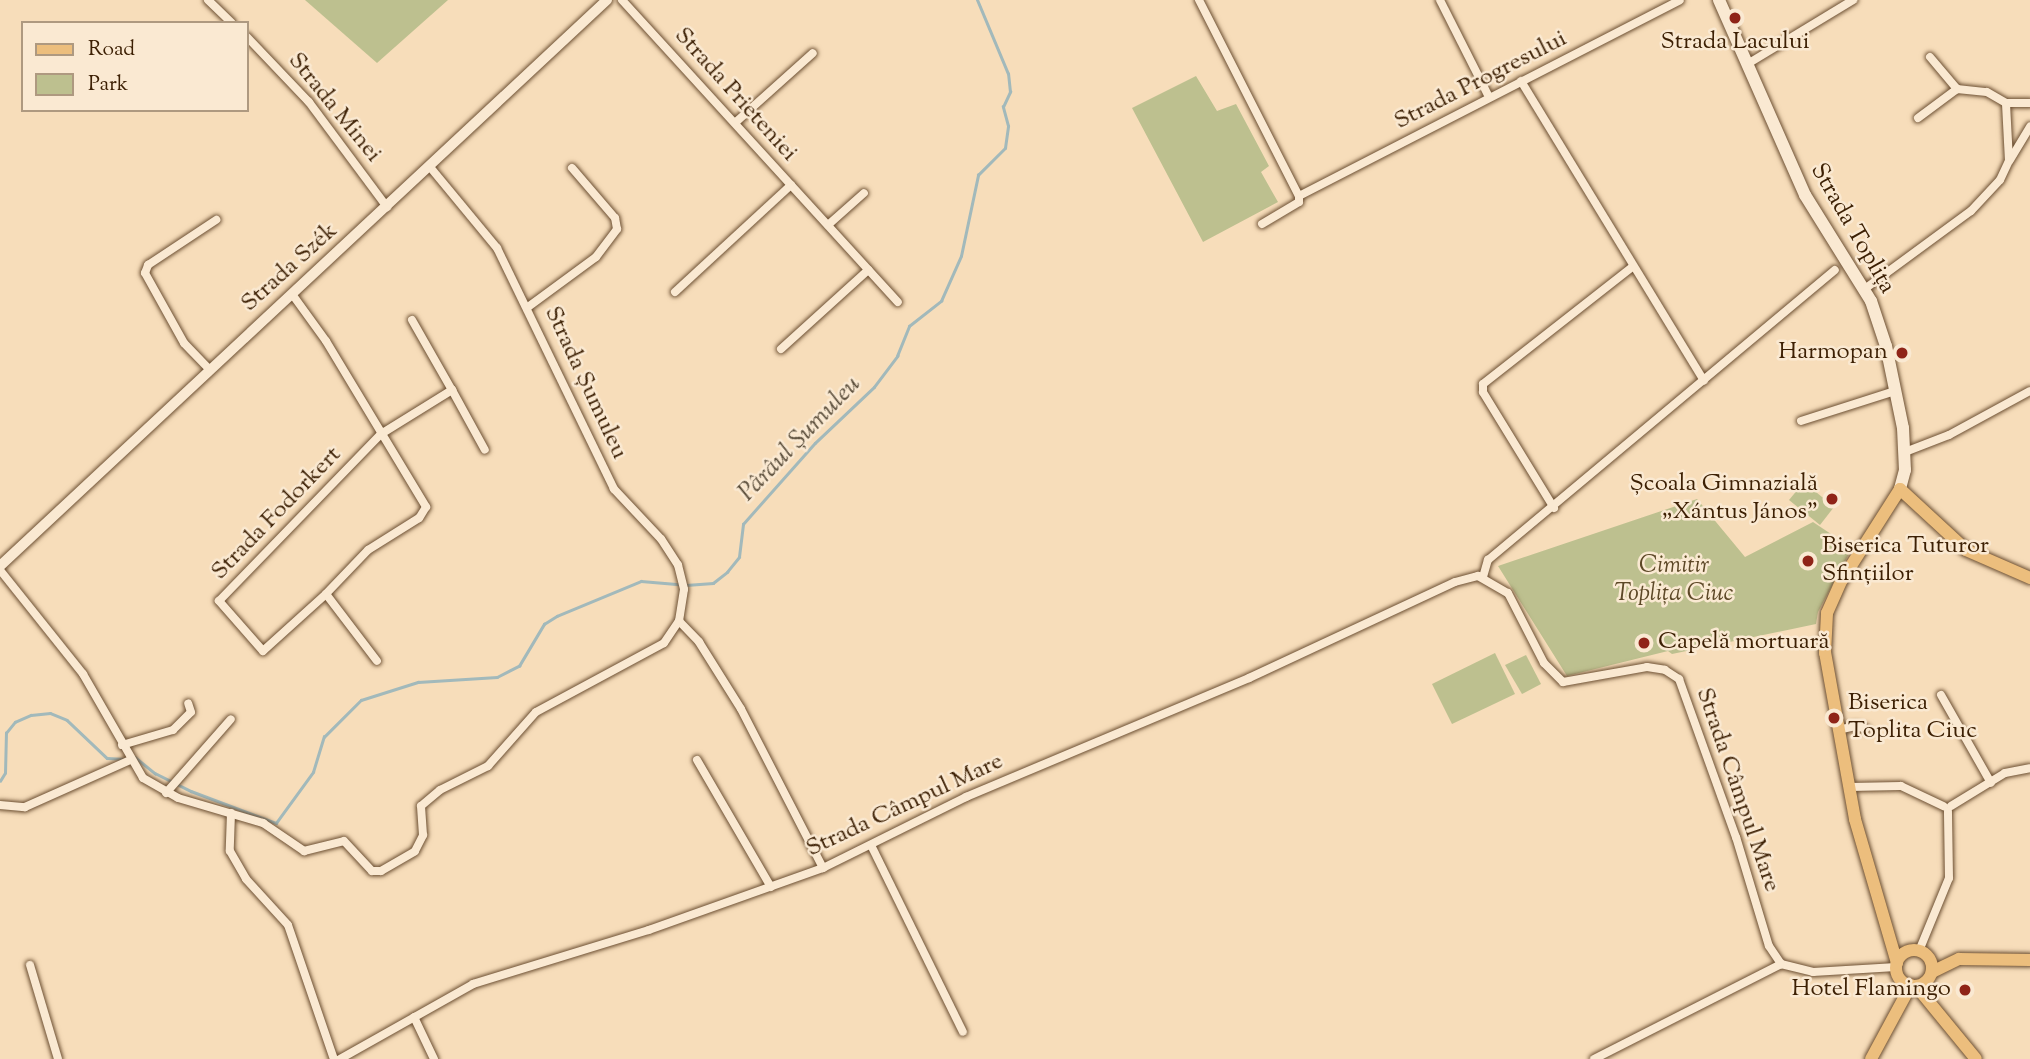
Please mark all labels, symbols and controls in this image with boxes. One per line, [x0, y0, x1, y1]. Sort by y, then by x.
marker: Strada Lacului [1727, 10, 1743, 26]
legend [21, 21, 248, 112]
street label: Strada Prieteniei [667, 22, 803, 168]
street label: Strada Progresului [1390, 25, 1572, 137]
place label: Strada Lacului [1661, 29, 1809, 57]
text: Road [88, 35, 135, 65]
street label: Strada Minei [281, 47, 387, 169]
text: Park [88, 70, 128, 100]
street label: Strada Toplița [1803, 159, 1901, 299]
street label: Strada Szék [236, 217, 344, 319]
street label: Strada Șumuleu [537, 302, 633, 464]
place label: Harmopan [1778, 339, 1888, 367]
marker: Harmopan [1894, 345, 1910, 361]
water label: Pârâul Șumuleu [732, 370, 868, 508]
street label: Strada Fodorkert [206, 441, 348, 587]
place label: Școala Gimnazială „Xántus János” [1630, 471, 1818, 527]
marker: Școala Gimnazială „Xántus János” [1824, 491, 1840, 507]
place label: Biserica Tuturor Sfințiilor [1822, 533, 1989, 589]
park label: Cimitir Toplița Ciuc [1615, 553, 1733, 609]
marker: Biserica Tuturor Sfințiilor [1800, 553, 1816, 569]
place label: Capelă mortuară [1658, 629, 1830, 657]
marker: Capelă mortuară [1636, 635, 1652, 651]
street label: Strada Câmpul Mare [1689, 684, 1785, 896]
place label: Biserica Toplita Ciuc [1848, 690, 1977, 746]
marker: Biserica Toplita Ciuc [1826, 710, 1842, 726]
street label: Strada Câmpul Mare [802, 748, 1008, 864]
place label: Hotel Flamingo [1792, 976, 1951, 1004]
marker: Hotel Flamingo [1957, 982, 1973, 998]

